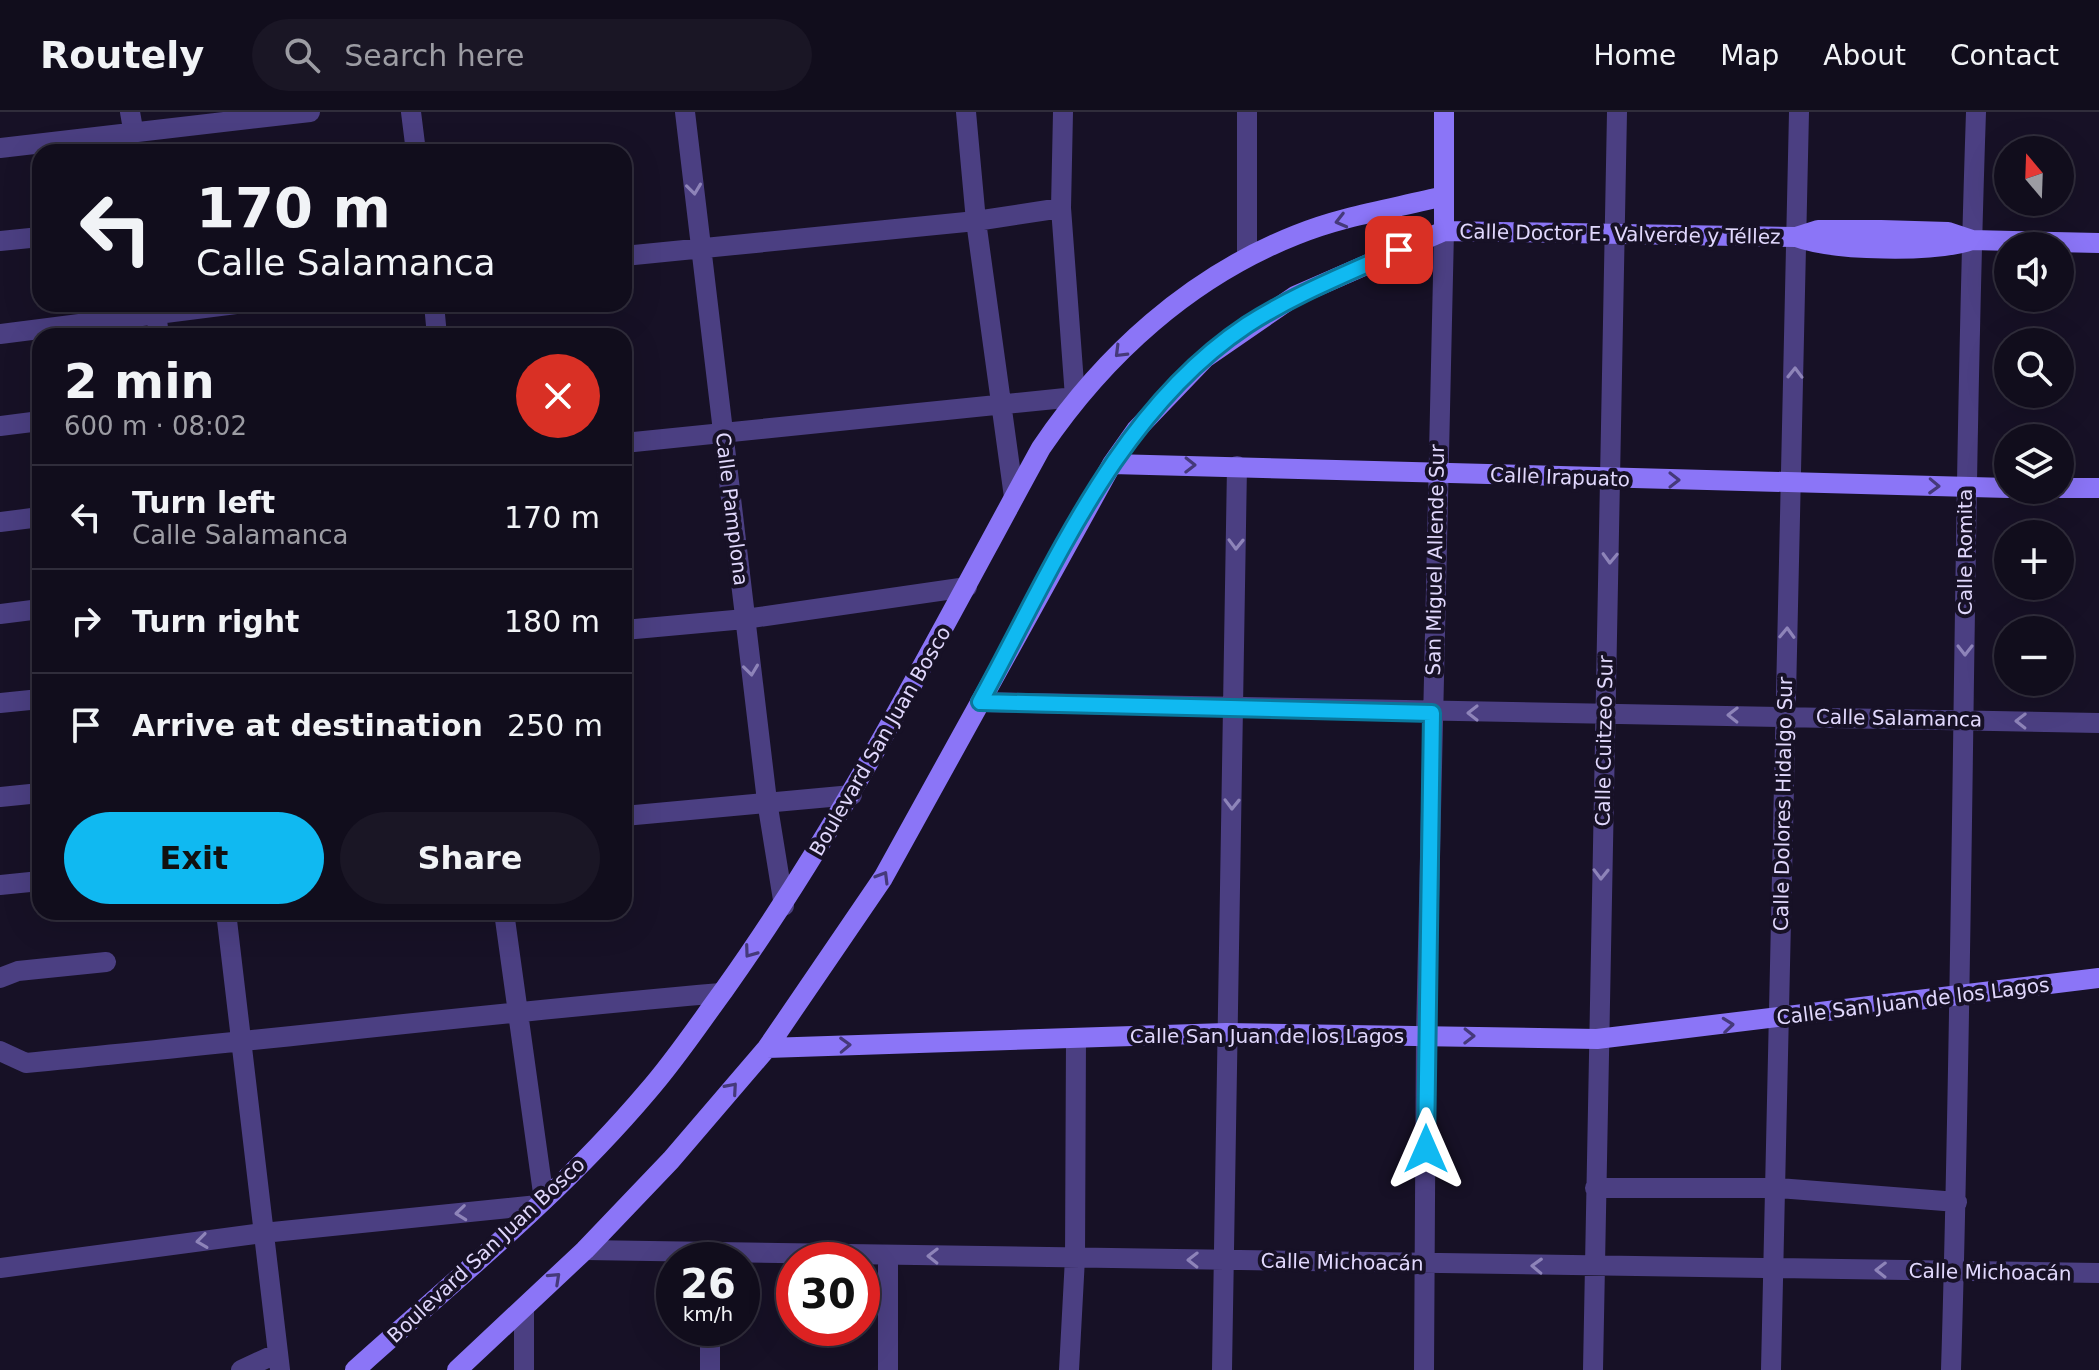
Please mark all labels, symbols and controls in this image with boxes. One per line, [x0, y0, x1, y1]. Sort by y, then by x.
search box [252, 19, 812, 91]
text: Routely [40, 33, 204, 77]
icon: search [280, 33, 324, 77]
text: Search here [344, 38, 524, 73]
text: Home [1593, 39, 1676, 72]
text: Map [1720, 39, 1779, 72]
text: About [1823, 39, 1906, 72]
text: Contact [1950, 39, 2059, 72]
north arrow [1994, 136, 2074, 216]
map controls [1994, 136, 2074, 696]
text: 170 m [196, 175, 391, 240]
icon: left [64, 176, 168, 280]
one-way arrow [686, 183, 703, 196]
one-way arrow [1335, 212, 1349, 229]
pin [1365, 216, 1433, 284]
street label: Calle Doctor E. Valverde y Téllez [1459, 219, 1781, 249]
icon: arrive [1377, 228, 1421, 272]
button: sound [1994, 232, 2074, 312]
text: Calle Salamanca [196, 242, 496, 283]
button: search [1994, 328, 2074, 408]
one-way arrow [1115, 343, 1130, 357]
text: 2 min [64, 353, 215, 409]
button: close [516, 354, 600, 438]
one-way arrow [1786, 366, 1803, 379]
text: 600 m · 08:02 [64, 411, 247, 441]
button: layers [1994, 424, 2074, 504]
street label: Calle Pamplona [711, 431, 753, 587]
street label: San Miguel Allende Sur [1421, 443, 1449, 676]
one-way arrow [1184, 457, 1197, 474]
street label: Calle Irapuato [1490, 463, 1630, 491]
one-way arrow [1668, 471, 1681, 489]
one-way arrow [1928, 478, 1941, 495]
text: Turn left [132, 485, 275, 520]
street label: Calle Romita [1953, 489, 1977, 615]
icon: left [64, 495, 108, 539]
text: 170 m [504, 500, 600, 535]
text: Calle Salamanca [132, 520, 348, 550]
button: + [1994, 520, 2074, 600]
one-way arrow [1227, 538, 1245, 551]
one-way arrow [1601, 552, 1618, 565]
icon: right [64, 599, 108, 643]
text: Turn right [132, 604, 299, 639]
text: 180 m [504, 604, 600, 639]
button: − [1994, 616, 2074, 696]
street label: Boulevard San Juan Bosco [804, 622, 956, 860]
one-way arrow [1779, 626, 1796, 639]
one-way arrow [1956, 644, 1974, 657]
street label: Calle Cuitzeo Sur [1591, 655, 1618, 827]
one-way arrow [743, 664, 760, 677]
street label: Calle Dolores Hidalgo Sur [1769, 676, 1797, 931]
icon: arrive [64, 703, 108, 747]
one-way arrow [1466, 704, 1479, 722]
street label: Calle Salamanca [1816, 705, 1982, 731]
one-way arrow [1726, 706, 1739, 724]
text: Arrive at destination [132, 708, 483, 743]
text: 250 m [507, 708, 603, 743]
one-way arrow [2014, 713, 2027, 730]
one-way arrow [1223, 798, 1241, 811]
button: Exit [64, 812, 324, 904]
button: Share [340, 812, 600, 904]
one-way arrow [1592, 868, 1610, 881]
one-way arrow [873, 871, 888, 886]
one-way arrow [746, 944, 760, 958]
street label: Calle San Juan de los Lagos [1775, 972, 2051, 1030]
one-way arrow [1722, 1016, 1735, 1033]
street label: Calle San Juan de los Lagos [1130, 1024, 1404, 1048]
one-way arrow [1463, 1027, 1476, 1045]
one-way arrow [839, 1037, 852, 1054]
one-way arrow [722, 1083, 737, 1098]
position arrow [1384, 1107, 1468, 1191]
street label: Boulevard San Juan Bosco [382, 1152, 590, 1348]
one-way arrow [454, 1204, 467, 1221]
one-way arrow [196, 1232, 209, 1249]
speed limit sign: 30 [776, 1242, 880, 1346]
one-way arrow [926, 1247, 939, 1265]
street label: Calle Michoacán [1260, 1249, 1424, 1275]
one-way arrow [1186, 1251, 1199, 1269]
one-way arrow [1530, 1258, 1543, 1275]
street label: Calle Michoacán [1908, 1259, 2072, 1285]
text: 26 [680, 1261, 736, 1307]
one-way arrow [1874, 1262, 1887, 1279]
one-way arrow [546, 1273, 560, 1288]
text: km/h [683, 1302, 733, 1326]

